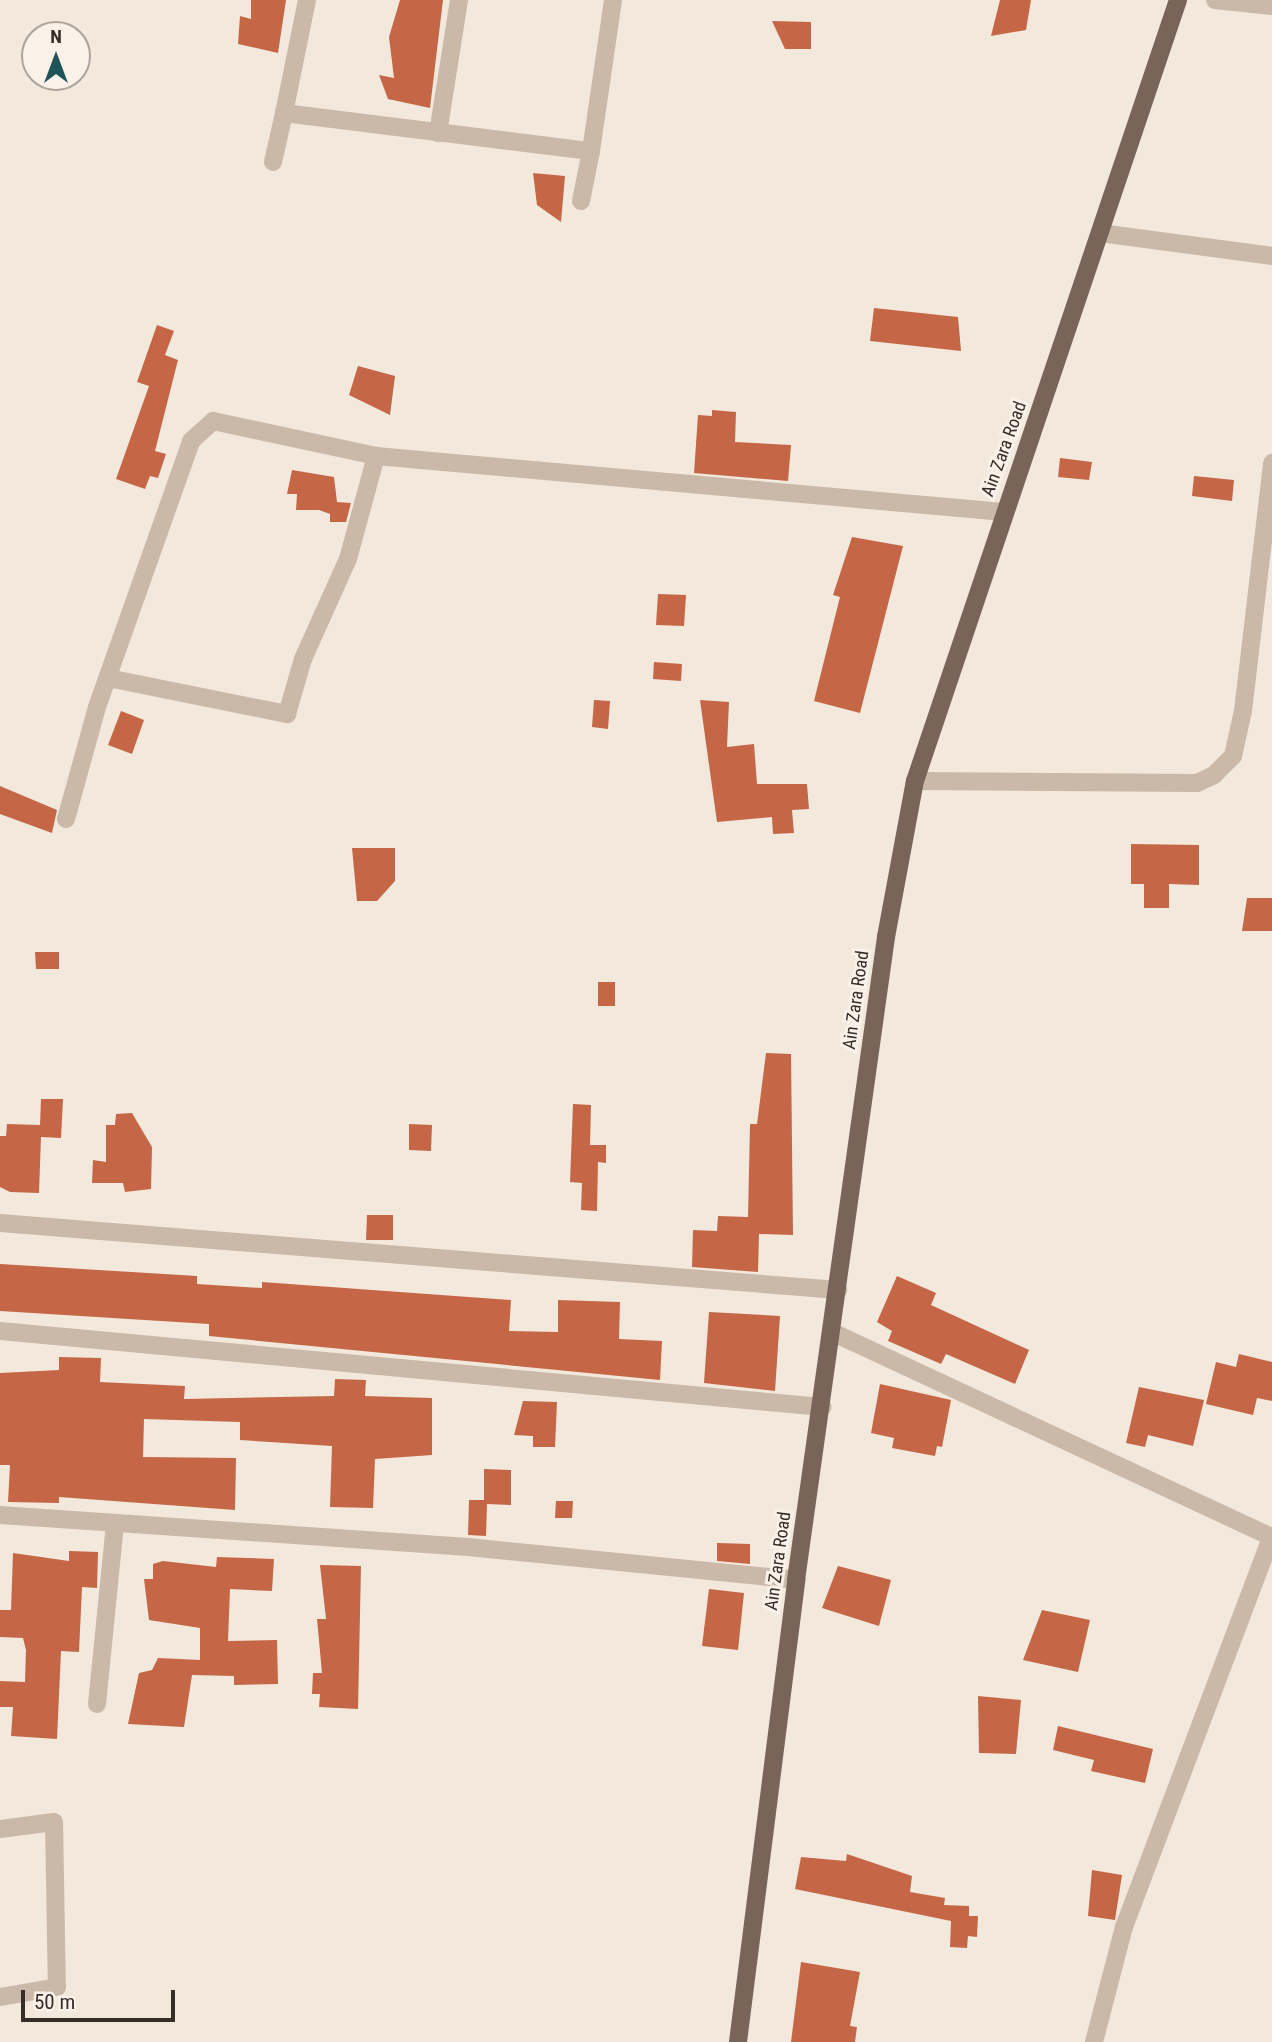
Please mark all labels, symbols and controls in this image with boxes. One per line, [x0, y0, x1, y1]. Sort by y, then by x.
north arrow [21, 21, 91, 91]
text: N [50, 25, 62, 48]
street label: Ain Zara Road [977, 399, 1031, 499]
street label: Ain Zara Road [838, 949, 874, 1051]
street label: Ain Zara Road [760, 1510, 796, 1612]
scale bar [24, 1976, 178, 2020]
text: 50 m [34, 1990, 75, 2014]

